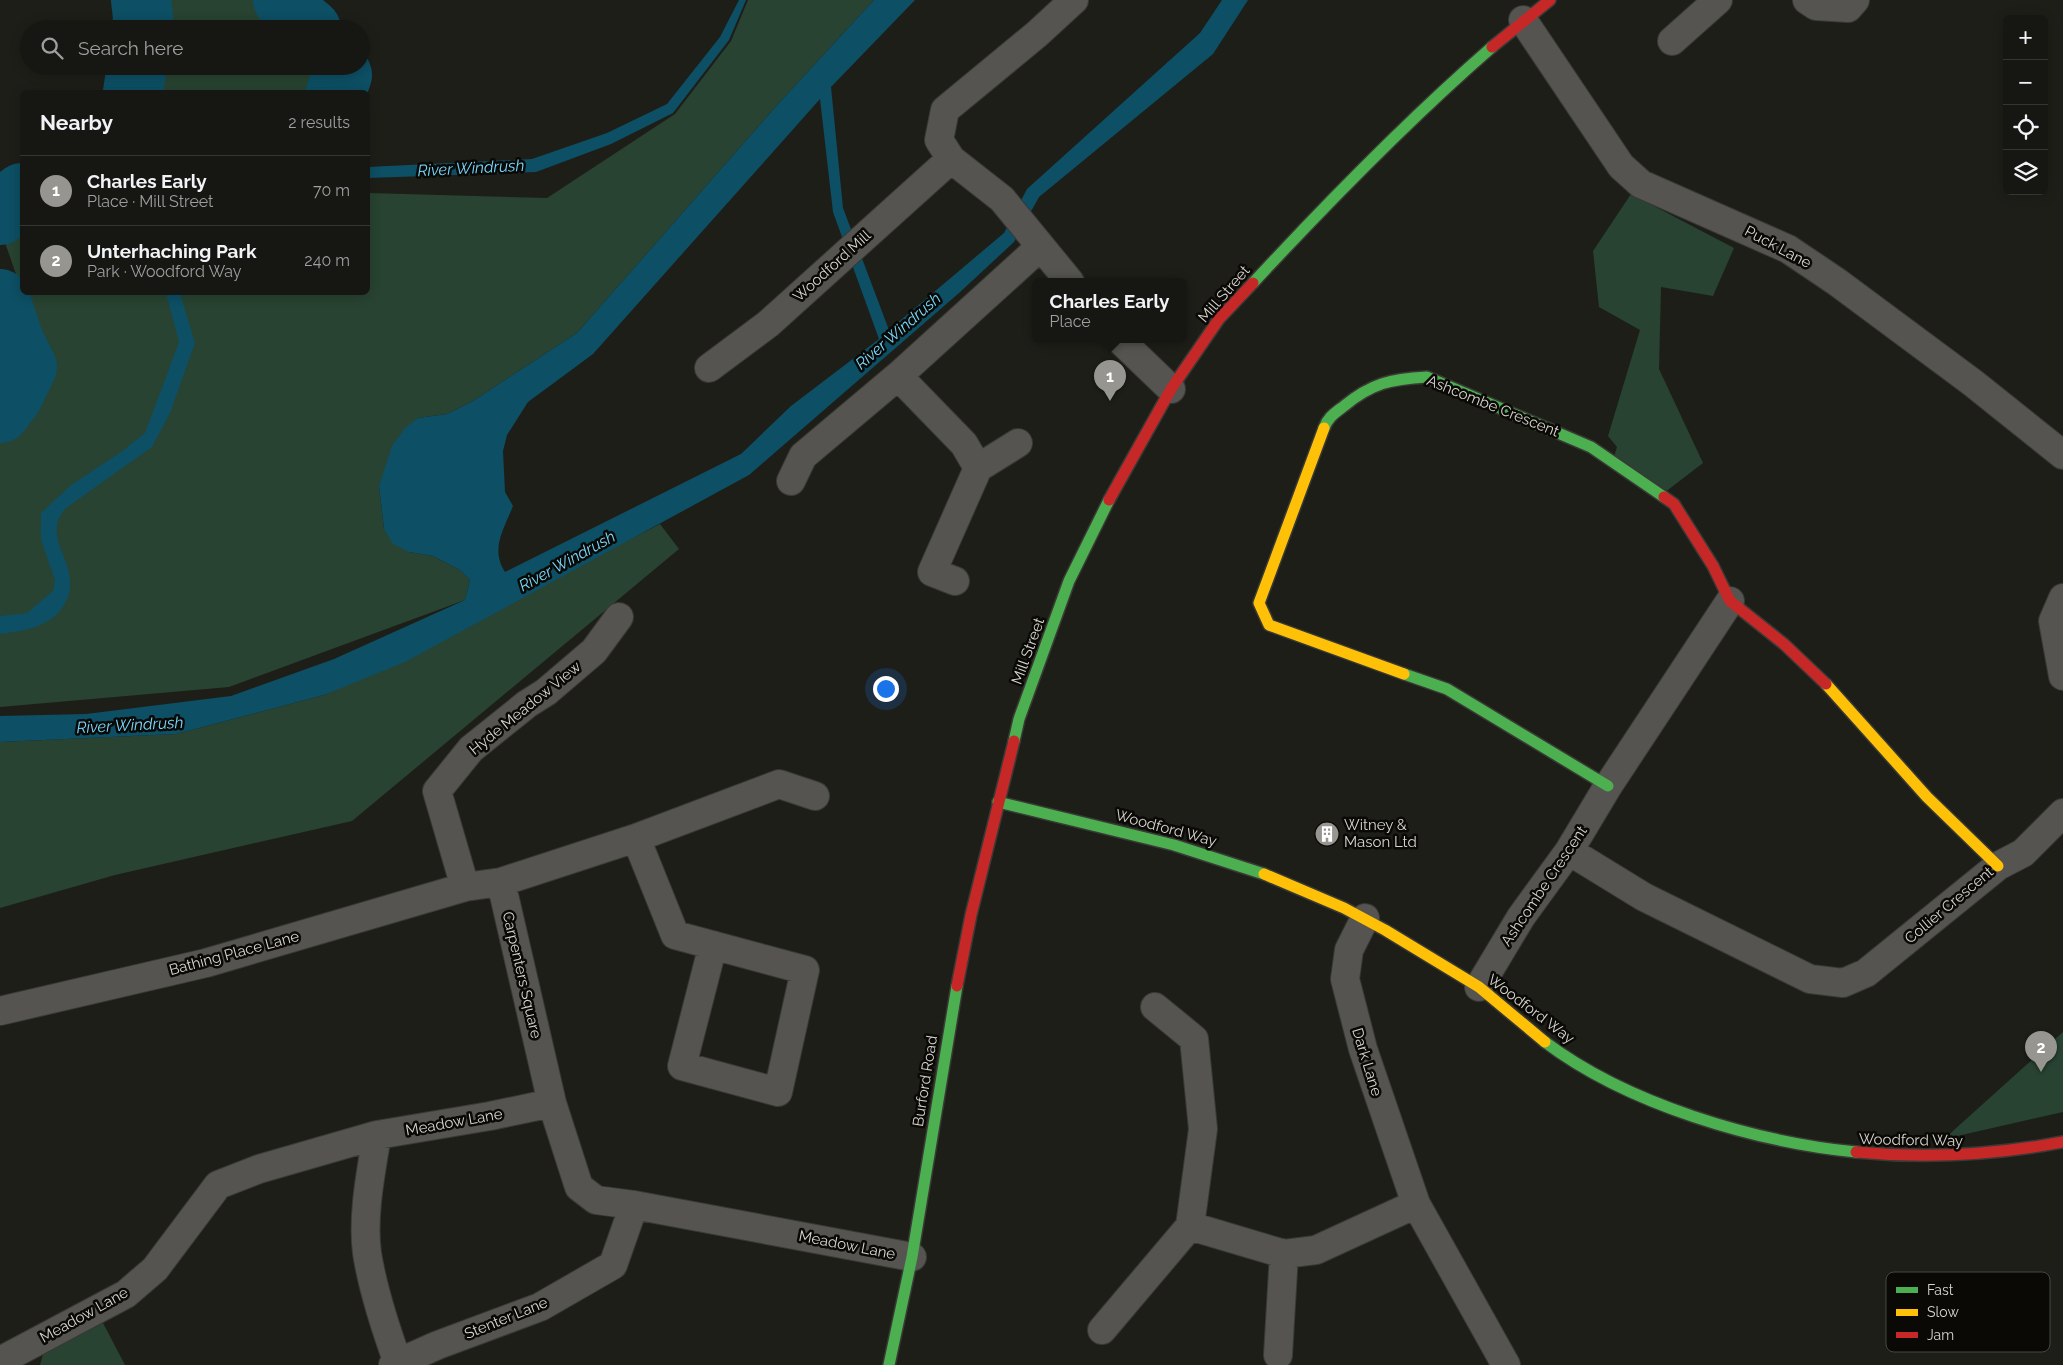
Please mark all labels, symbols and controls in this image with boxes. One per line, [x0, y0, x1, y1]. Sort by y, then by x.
map controls [2003, 15, 2048, 195]
button: + [2003, 15, 2048, 60]
search box [20, 20, 370, 75]
icon: search [38, 34, 66, 62]
text: Search here [78, 37, 184, 59]
button: − [2003, 60, 2048, 105]
button: locate [2003, 105, 2048, 150]
text: Nearby [40, 110, 113, 135]
text: 2 results [288, 113, 350, 132]
button: layers [2003, 150, 2048, 195]
water label: River Windrush [417, 156, 525, 180]
text: Charles Early [87, 170, 207, 192]
text: 1 [52, 181, 60, 200]
text: 70 m [313, 181, 350, 200]
text: Place · Mill Street [87, 192, 213, 211]
street label: Puck Lane [1742, 222, 1814, 272]
street label: Woodford Mill [789, 226, 875, 306]
text: Unterhaching Park [87, 240, 256, 262]
text: 2 [51, 251, 61, 270]
text: 240 m [304, 251, 350, 270]
text: Park · Woodford Way [87, 262, 241, 281]
street label: Mill Street [1194, 262, 1254, 326]
popup [1032, 278, 1187, 343]
water label: River Windrush [851, 289, 945, 373]
text: Charles Early [1050, 290, 1169, 312]
text: Place [1050, 312, 1091, 331]
pin: 1 [1094, 360, 1126, 401]
street label: Ashcombe Crescent [1424, 371, 1562, 441]
water label: River Windrush [516, 527, 618, 595]
street label: Mill Street [1008, 615, 1048, 687]
street label: Hyde Meadow View [466, 658, 584, 758]
your location [873, 676, 899, 702]
water label: River Windrush [76, 713, 184, 737]
street label: Woodford Way [1113, 806, 1219, 850]
place label: Witney & Mason Ltd [1344, 816, 1417, 851]
building icon: Witney & Mason Ltd [1314, 821, 1340, 847]
street label: Ashcombe Crescent [1497, 823, 1591, 949]
street label: Collier Crescent [1901, 863, 1997, 947]
street label: Carpenters Square [499, 910, 545, 1040]
street label: Bathing Place Lane [167, 927, 301, 979]
street label: Woodford Way [1484, 970, 1578, 1048]
street label: Dark Lane [1348, 1026, 1386, 1098]
pin: 2 [2025, 1031, 2057, 1072]
street label: Burford Road [909, 1034, 941, 1128]
street label: Meadow Lane [404, 1105, 504, 1139]
street label: Woodford Way [1859, 1130, 1963, 1150]
street label: Meadow Lane [797, 1227, 897, 1263]
legend [1886, 1272, 2050, 1352]
text: Fast [1927, 1282, 1954, 1298]
street label: Meadow Lane [37, 1283, 131, 1347]
street label: Stenter Lane [462, 1293, 550, 1343]
text: Slow [1927, 1304, 1959, 1320]
text: Jam [1927, 1327, 1954, 1343]

